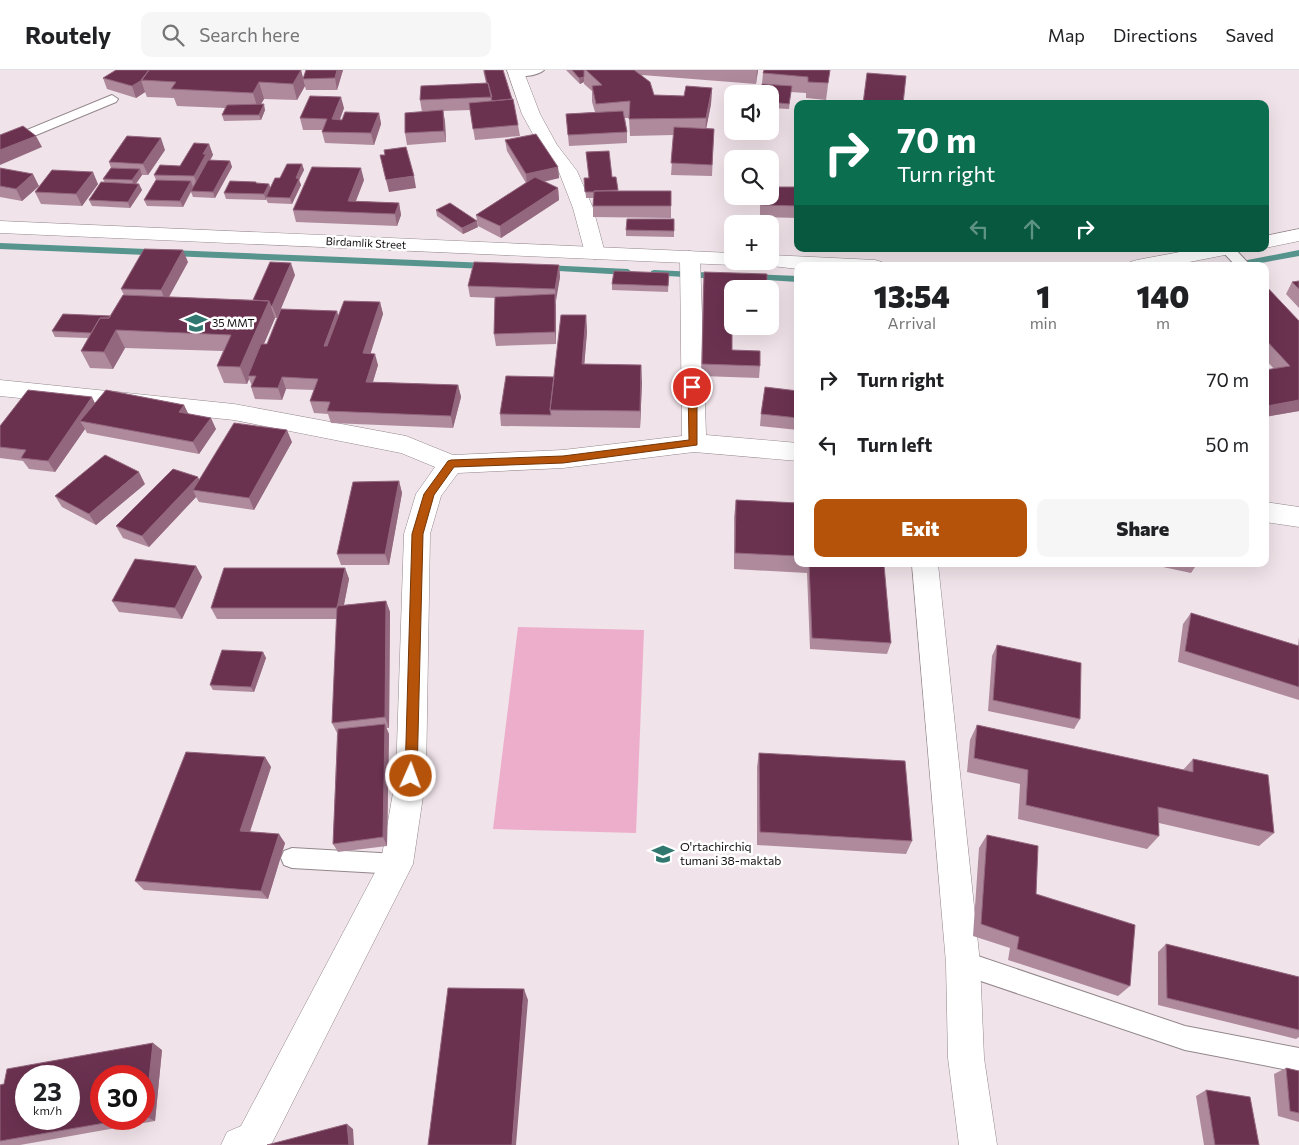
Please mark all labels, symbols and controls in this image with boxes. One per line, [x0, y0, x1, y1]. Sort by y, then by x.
search box [141, 12, 491, 57]
text: Routely [25, 20, 111, 49]
icon: search [159, 21, 187, 49]
text: Search here [199, 23, 300, 46]
text: Map [1048, 24, 1085, 46]
text: Directions [1113, 24, 1197, 46]
text: Saved [1225, 24, 1274, 46]
map controls [724, 85, 779, 335]
button: sound [724, 85, 779, 140]
text: 70 m [897, 117, 977, 160]
icon: right [814, 120, 879, 185]
button: search [724, 150, 779, 205]
text: Turn right [897, 160, 995, 187]
button: + [724, 215, 779, 270]
icon: left [965, 215, 993, 243]
icon: ahead [1018, 215, 1046, 243]
icon: right [1071, 215, 1099, 243]
street label: Birdamlik Street [325, 234, 407, 251]
text: 13:54 [874, 277, 950, 314]
text: 1 [1036, 277, 1050, 314]
text: 140 [1137, 277, 1189, 314]
button: − [724, 280, 779, 335]
school or university icon: 35 MMT [183, 310, 209, 336]
text: Arrival [888, 313, 936, 332]
text: min [1030, 313, 1057, 332]
text: m [1156, 313, 1170, 332]
place label: 35 MMT [212, 316, 254, 329]
pin [671, 366, 713, 408]
icon: right [814, 366, 842, 394]
text: Turn right [857, 368, 944, 391]
text: 70 m [1206, 368, 1249, 391]
icon: arrive [678, 373, 706, 401]
icon: left [814, 431, 842, 459]
text: Turn left [857, 433, 932, 456]
text: 50 m [1205, 433, 1249, 456]
button: Exit [814, 499, 1027, 557]
button: Share [1037, 499, 1249, 557]
position arrow [384, 749, 436, 801]
place label: O'rtachirchiq tumani 38-maktab [680, 839, 781, 867]
school or university icon: O'rtachirchiq tumani 38-maktab [650, 841, 676, 867]
speed limit sign: 30 [90, 1065, 155, 1130]
text: 23 [33, 1076, 62, 1106]
text: km/h [33, 1103, 62, 1117]

